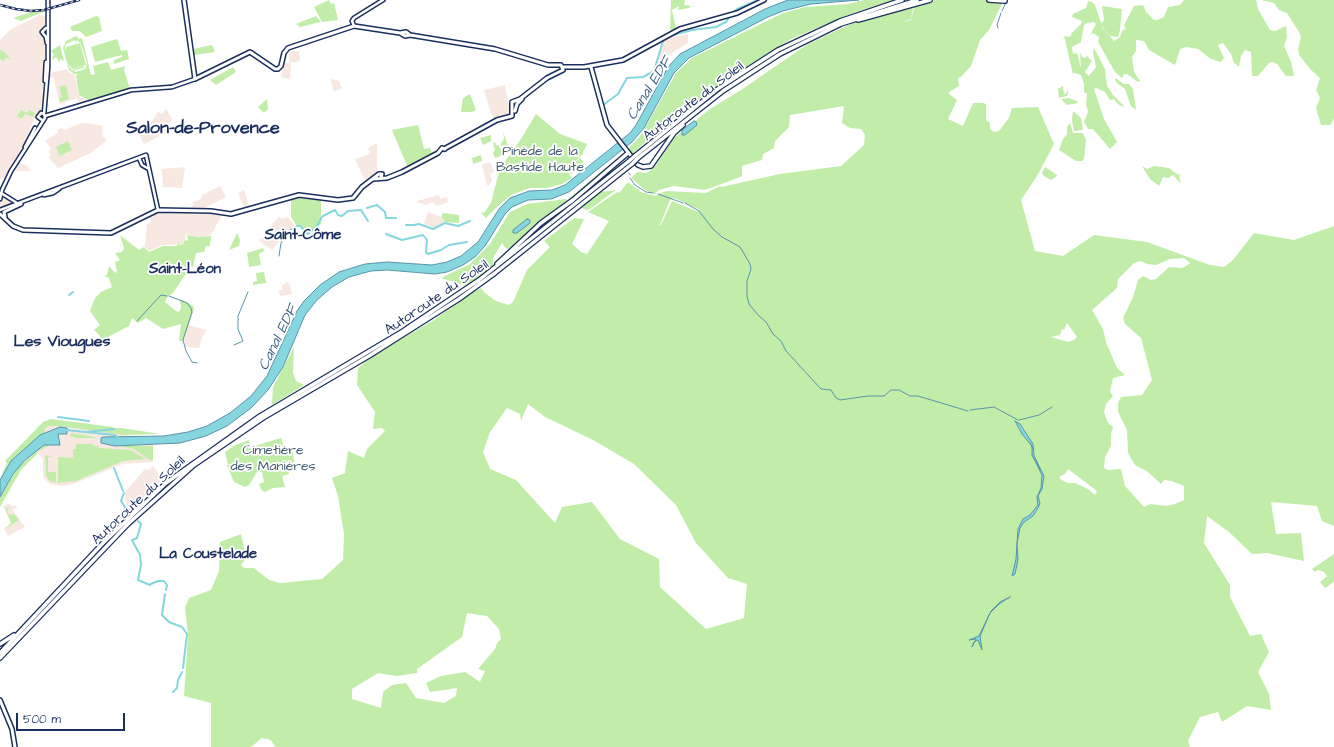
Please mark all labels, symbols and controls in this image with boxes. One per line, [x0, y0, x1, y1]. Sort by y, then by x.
water label: Canal EDF [624, 54, 676, 124]
street label: Autoroute du Soleil [640, 59, 748, 145]
district label: Salon-de-Provence [126, 118, 280, 140]
park label: Pinède de la Bastide Haute [496, 144, 584, 176]
district label: Saint-Côme [265, 227, 341, 245]
street label: Autoroute du Soleil [382, 257, 492, 339]
district label: Saint-Léon [149, 261, 221, 279]
water label: Canal EDF [255, 302, 303, 374]
district label: Les Viougues [14, 333, 110, 353]
park label: Cimetière des Manières [230, 443, 316, 476]
street label: Autoroute du Soleil [89, 453, 189, 549]
district label: La Coustelade [159, 546, 257, 564]
scale bar [18, 705, 127, 731]
text: 500 m [23, 711, 61, 728]

